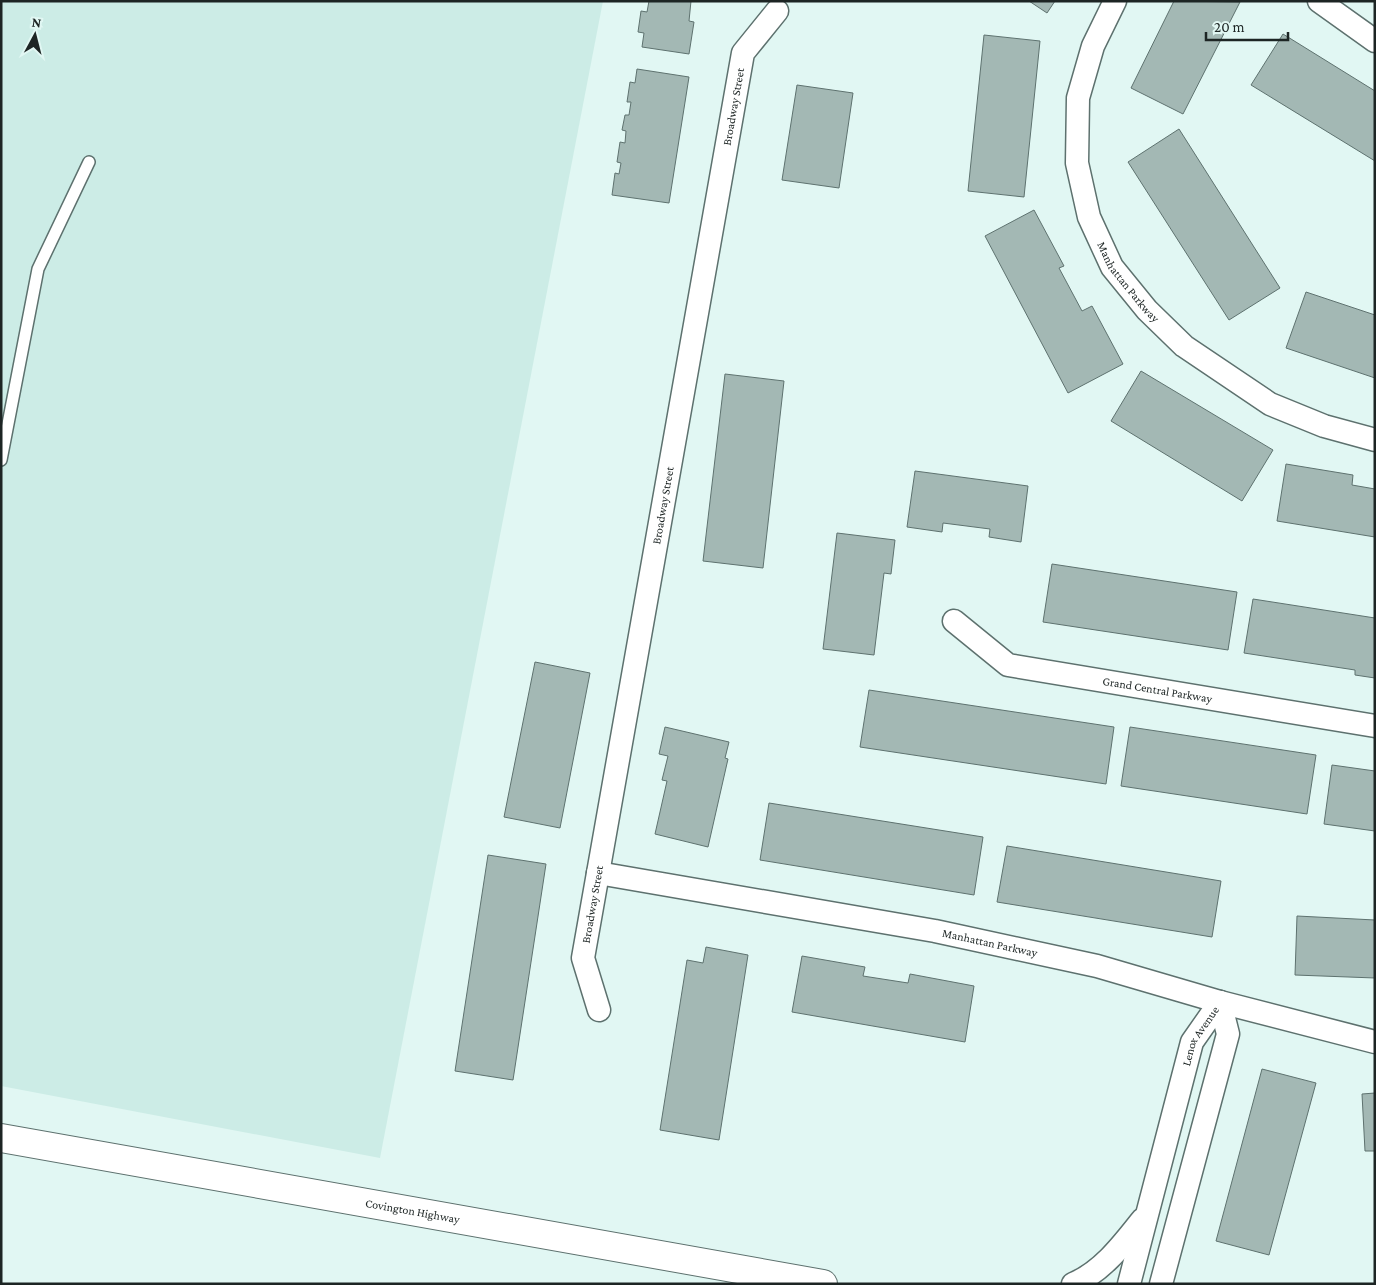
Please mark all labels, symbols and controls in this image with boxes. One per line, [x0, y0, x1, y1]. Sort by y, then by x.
north arrow [10, 10, 60, 60]
scale bar [1206, 10, 1288, 42]
text: N [31, 14, 43, 31]
text: 20 m [1214, 19, 1245, 35]
street label: Broadway Street [720, 66, 747, 147]
street label: Manhattan Parkway [1094, 239, 1163, 325]
street label: Broadway Street [649, 464, 677, 545]
street label: Grand Central Parkway [1101, 674, 1214, 706]
street label: Broadway Street [579, 863, 606, 944]
street label: Manhattan Parkway [941, 926, 1039, 960]
street label: Lenox Avenue [1179, 1003, 1222, 1067]
street label: Covington Highway [364, 1196, 461, 1226]

